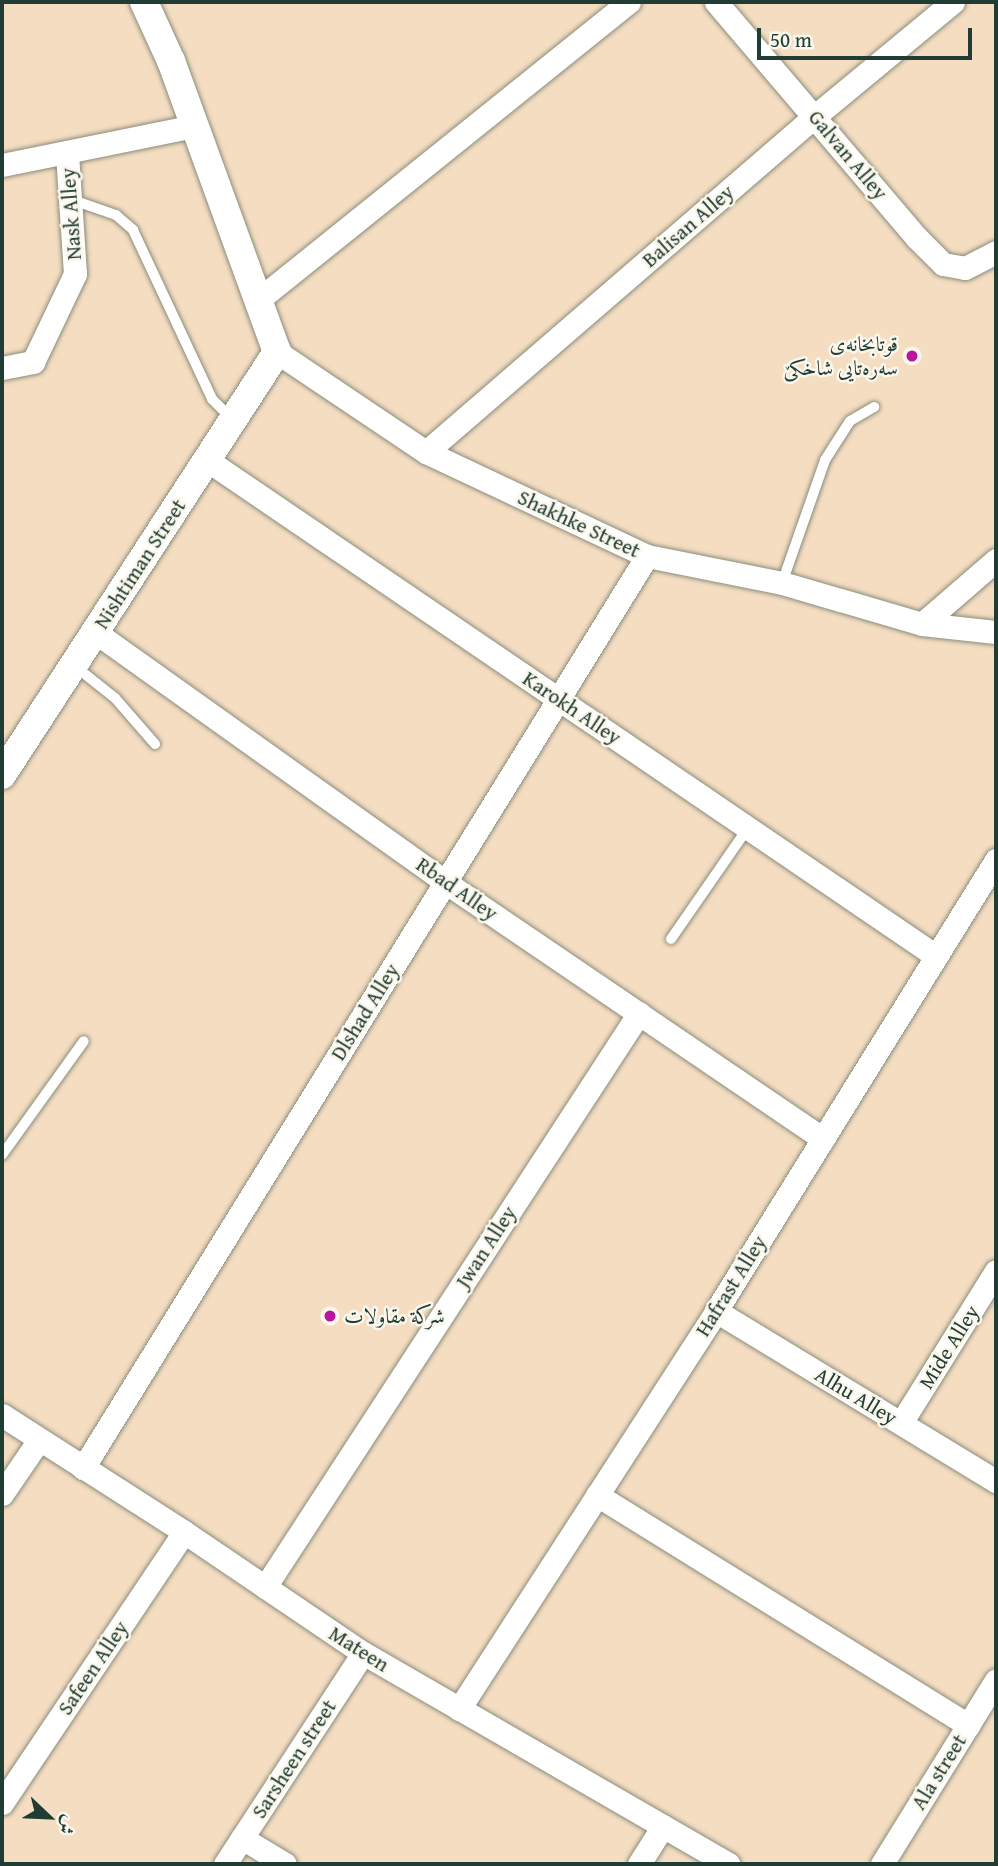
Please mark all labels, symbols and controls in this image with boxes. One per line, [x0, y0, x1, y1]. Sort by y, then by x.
scale bar [760, 14, 975, 58]
text: 50 m [770, 24, 812, 55]
street label: Galvan Alley [803, 105, 893, 205]
street label: Nask Alley [55, 167, 87, 261]
street label: Balisan Alley [637, 179, 739, 273]
place label: قوتابخانەی سەرەتایی شاخکێ [784, 331, 898, 381]
marker: قوتابخانەی سەرەتایی شاخکێ [904, 348, 920, 364]
street label: Shakhke Street [514, 485, 644, 563]
street label: Nishtiman Street [89, 494, 191, 634]
street label: Karokh Alley [518, 666, 626, 750]
street label: Rbad Alley [411, 852, 503, 926]
street label: Dlshad Alley [325, 959, 405, 1065]
street label: Jwan Alley [450, 1201, 522, 1293]
street label: Hafrast Alley [690, 1231, 772, 1341]
street label: Mide Alley [914, 1301, 984, 1393]
place label: شركة مقاولات [344, 1303, 445, 1329]
marker: شركة مقاولات [322, 1308, 338, 1324]
street label: Alhu Alley [810, 1362, 902, 1430]
street label: Safeen Alley [52, 1616, 134, 1720]
street label: Mateen [324, 1621, 394, 1677]
street label: Sarsheen street [246, 1695, 342, 1823]
street label: Ala street [906, 1730, 972, 1814]
north arrow [14, 1782, 84, 1852]
text: ش [52, 1811, 85, 1839]

